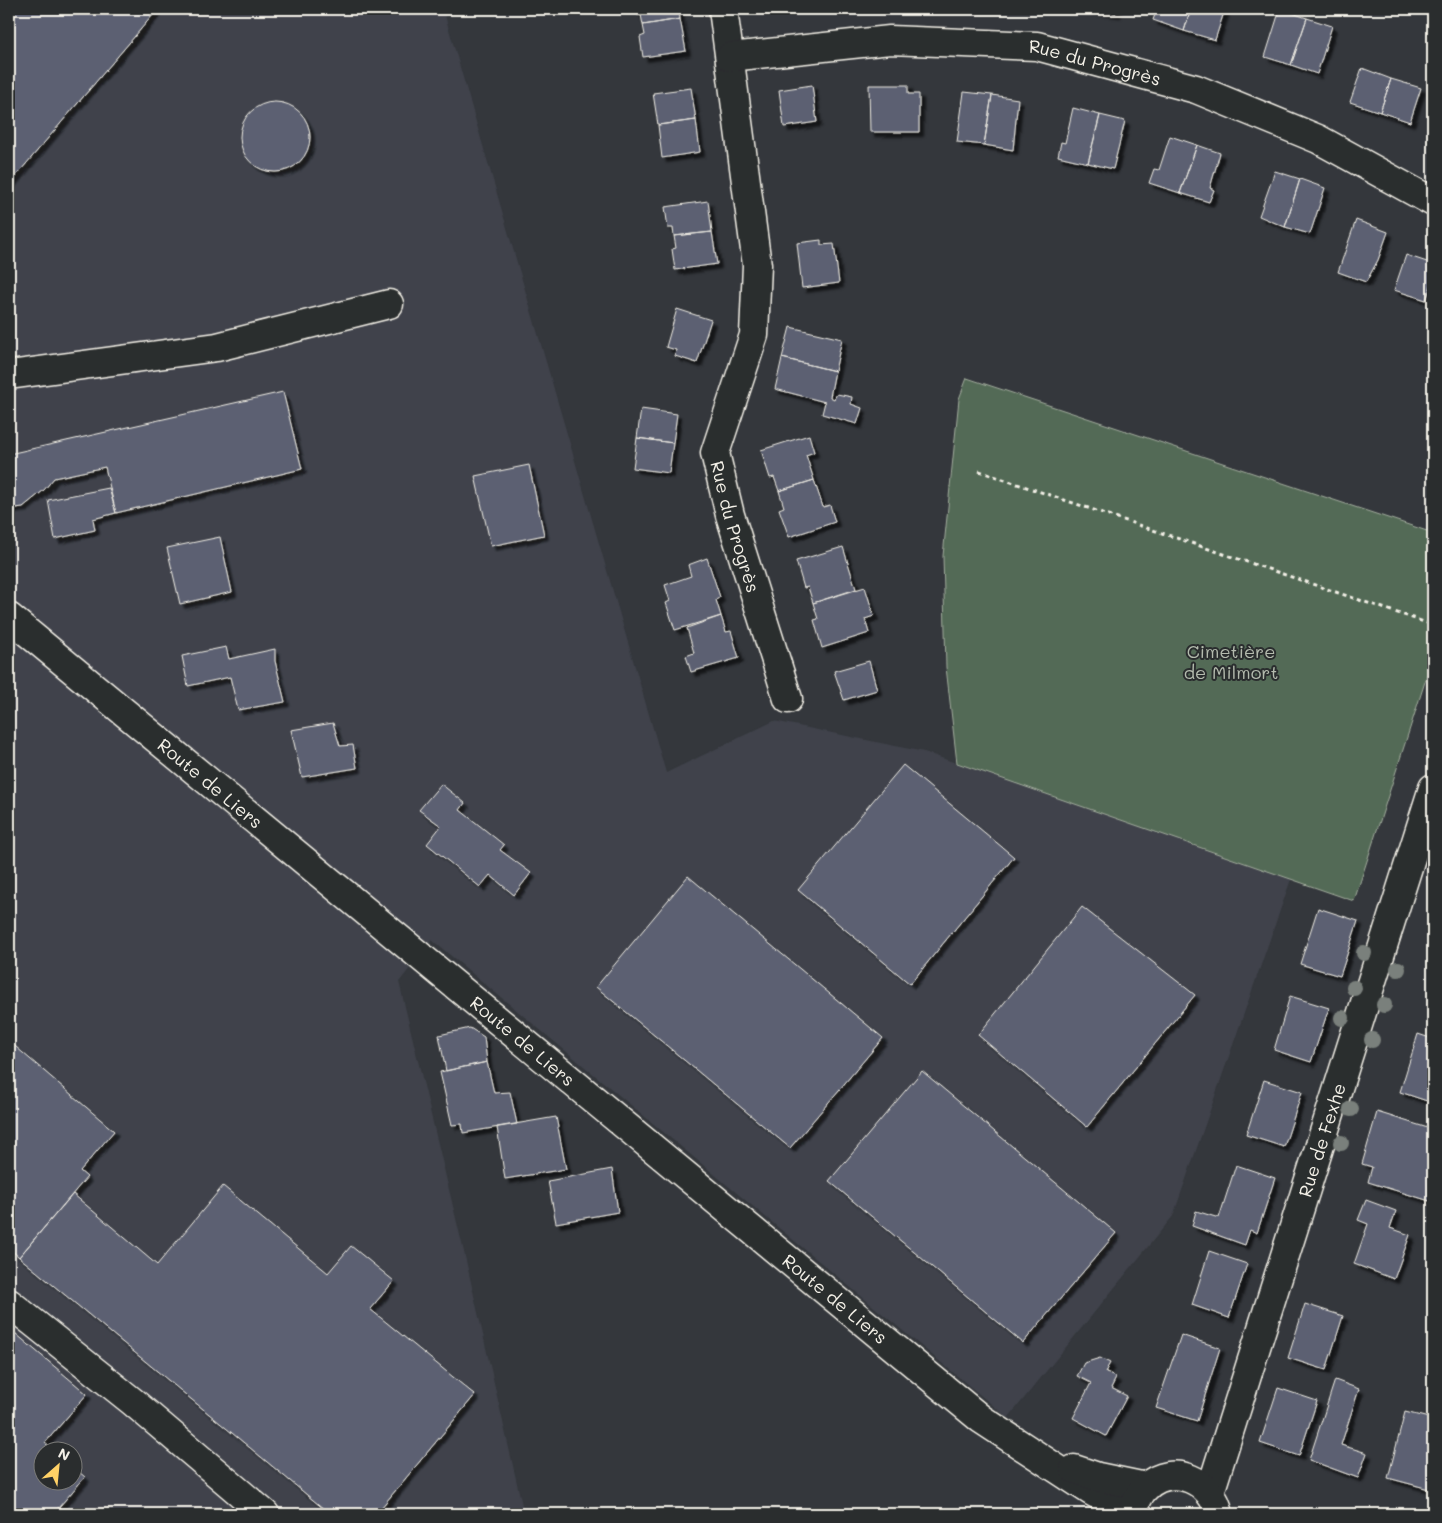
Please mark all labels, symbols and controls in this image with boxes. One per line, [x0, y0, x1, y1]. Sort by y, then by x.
street label: Rue du Progrès [1029, 34, 1164, 91]
street label: Rue du Progrès [705, 458, 766, 595]
park label: Cimetière de Milmort [1184, 639, 1278, 684]
street label: Route de Liers [153, 733, 268, 833]
street label: Route de Liers [465, 990, 580, 1091]
street label: Rue de Fexhe [1292, 1080, 1351, 1200]
street label: Route de Liers [778, 1248, 893, 1349]
north arrow [32, 1440, 82, 1490]
text: N [55, 1443, 73, 1465]

